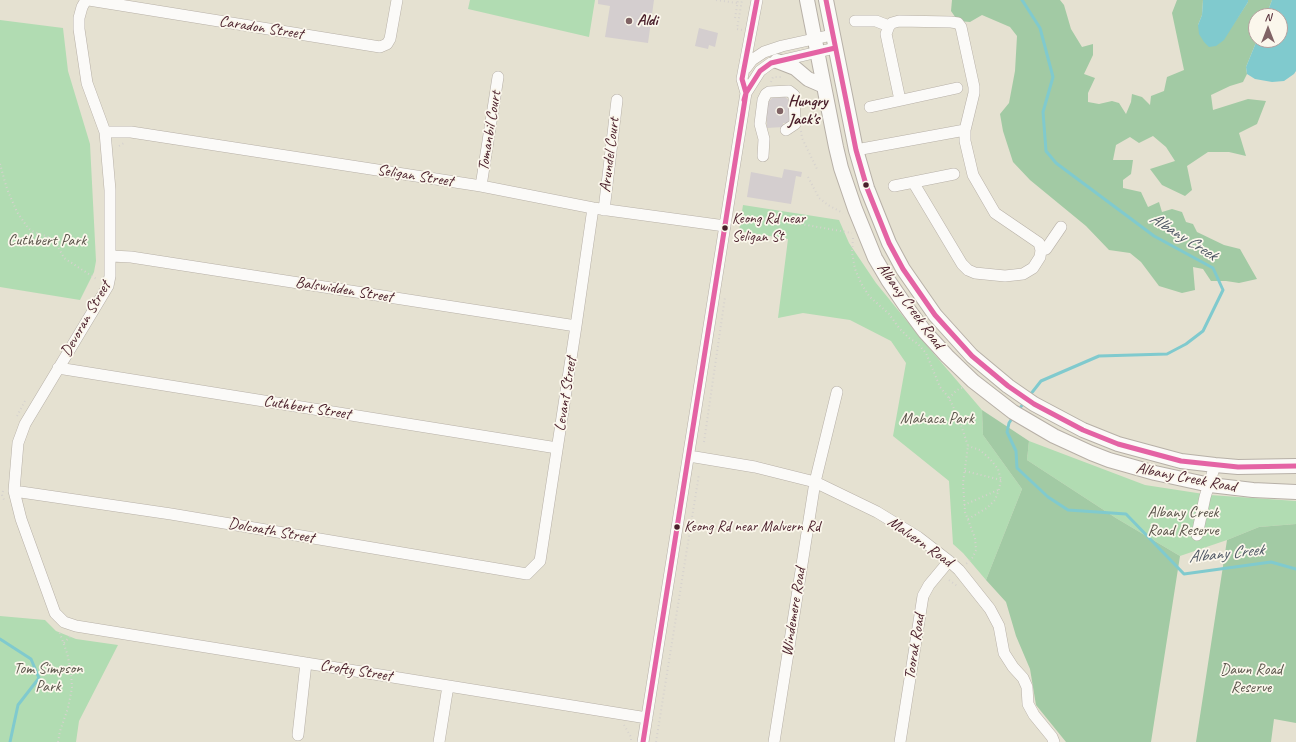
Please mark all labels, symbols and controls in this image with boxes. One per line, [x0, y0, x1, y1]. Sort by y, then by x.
north arrow [1248, 8, 1288, 48]
text: N [1265, 10, 1271, 24]
place label: Aldi [637, 11, 658, 31]
street label: Caradon Street [218, 12, 304, 44]
marker: Aldi [624, 16, 634, 26]
street label: Tomanbil Court [474, 90, 506, 172]
place label: Hungry Jack's [788, 92, 827, 130]
marker: Hungry Jack's [775, 106, 785, 116]
street label: Arundel Court [596, 117, 624, 193]
street label: Seligan Street [376, 161, 454, 191]
unlabelled marker [861, 180, 871, 190]
water label: Albany Creek [1146, 208, 1220, 266]
place label: Keong Rd near Seligan St [732, 210, 805, 245]
marker: Keong Rd near Seligan St [720, 223, 730, 233]
park label: Cuthbert Park [8, 231, 86, 251]
street label: Albany Creek Road [872, 259, 948, 353]
street label: Balswidden Street [294, 273, 394, 307]
street label: Devoran Street [57, 278, 115, 360]
street label: Levant Street [551, 355, 581, 433]
street label: Cuthbert Street [262, 392, 352, 424]
park label: Mahaca Park [900, 409, 974, 429]
street label: Albany Creek Road [1134, 459, 1238, 497]
park label: Albany Creek Road Reserve [1147, 503, 1219, 541]
street label: Malvern Road [884, 513, 956, 571]
street label: Dolcoath Street [226, 514, 316, 548]
place label: Keong Rd near Malvern Rd [684, 518, 820, 536]
marker: Keong Rd near Malvern Rd [672, 522, 682, 532]
water label: Albany Creek [1188, 540, 1264, 568]
street label: Windemere Road [778, 566, 810, 658]
street label: Toorak Road [900, 613, 930, 681]
street label: Crofty Street [319, 656, 393, 686]
park label: Tom Simpson Park [14, 659, 82, 697]
park label: Dawn Road Reserve [1220, 660, 1282, 698]

